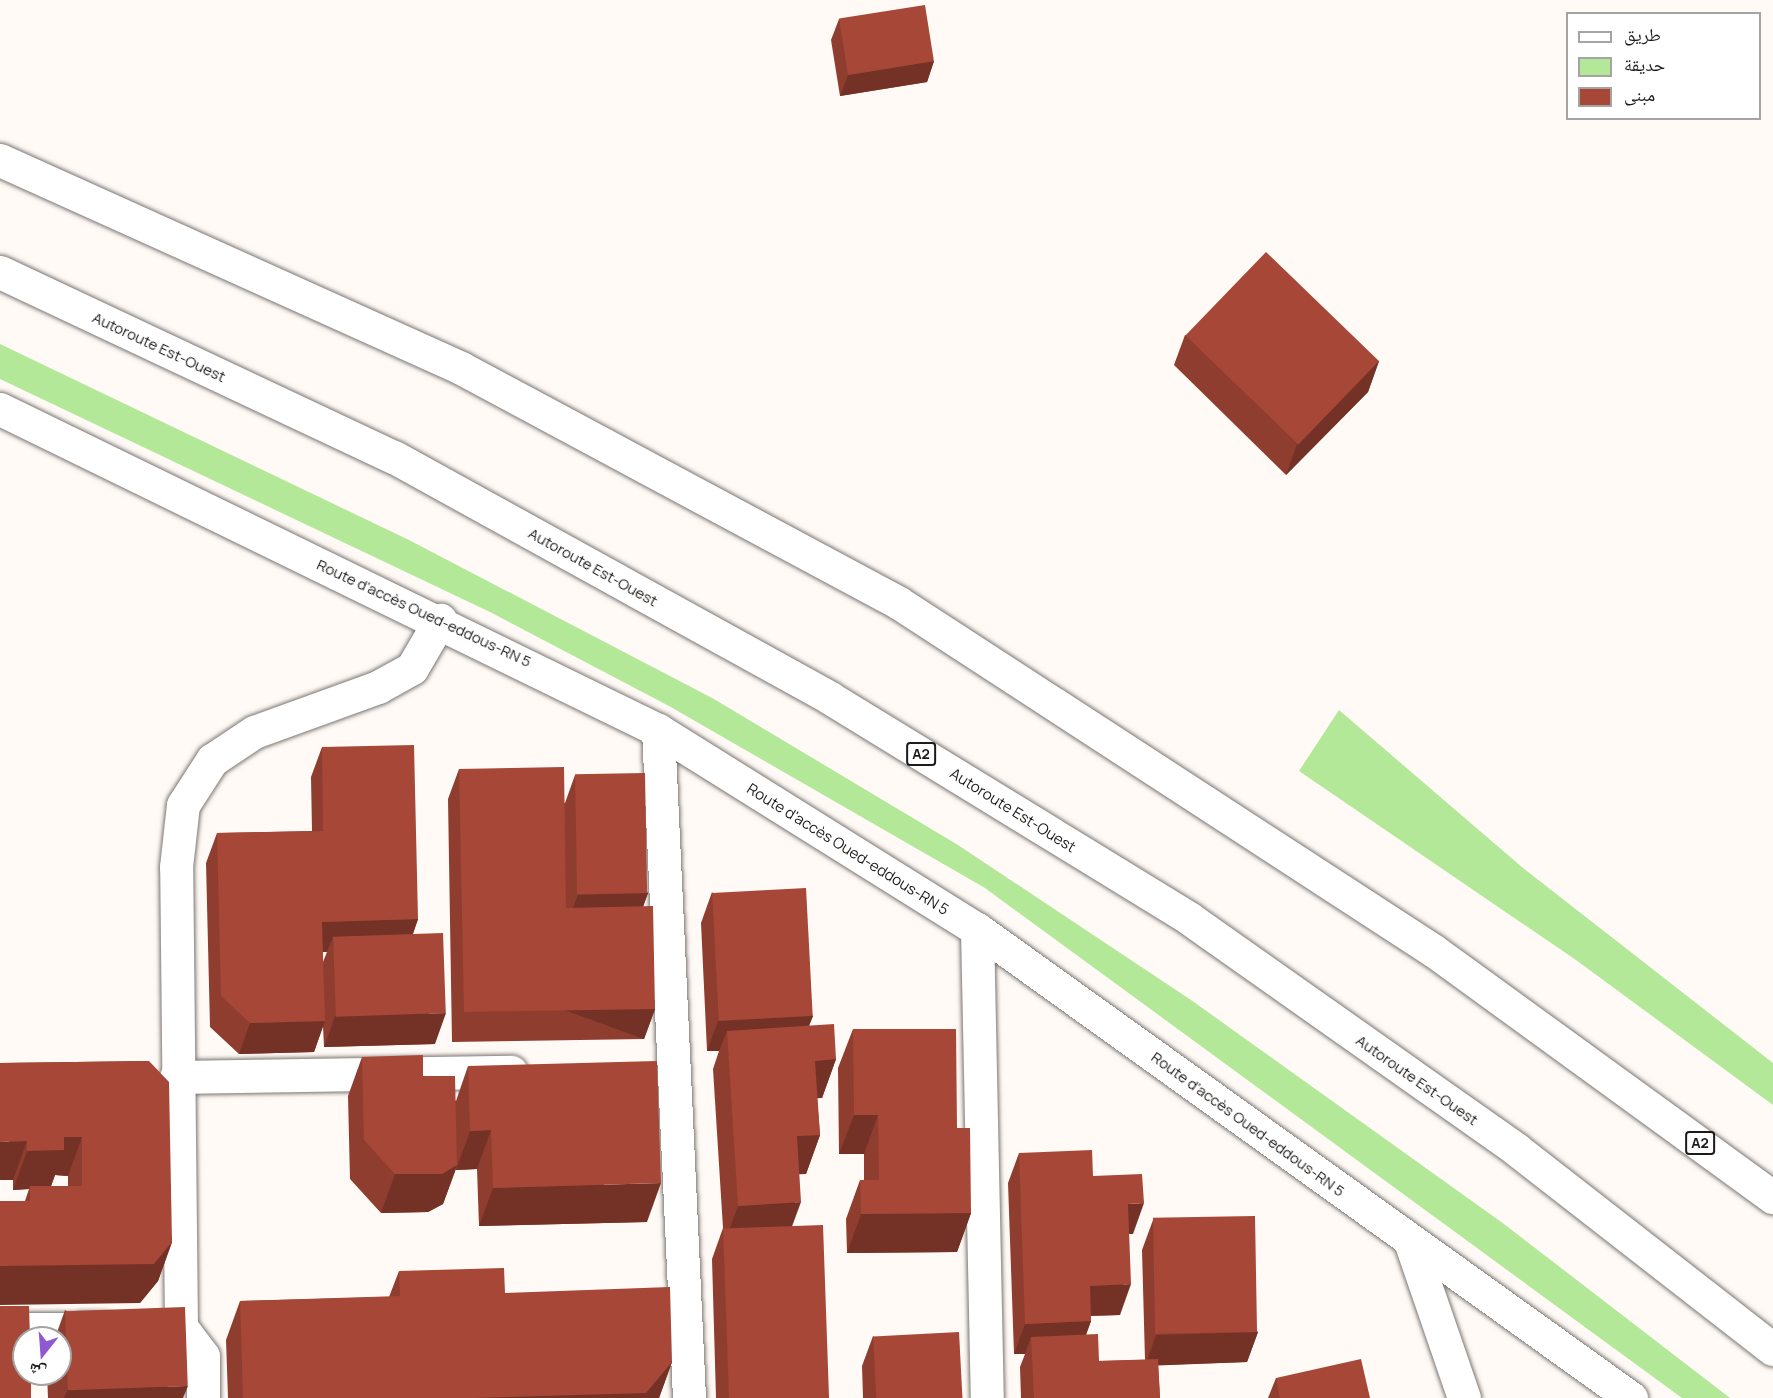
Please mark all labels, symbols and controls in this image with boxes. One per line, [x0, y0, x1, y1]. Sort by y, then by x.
legend [1566, 12, 1761, 120]
text: طريق [1624, 22, 1661, 46]
text: حديقة [1624, 52, 1665, 76]
text: مبنى [1624, 82, 1655, 106]
street label: Autoroute Est-Ouest [90, 308, 228, 386]
street label: Autoroute Est-Ouest [525, 524, 661, 610]
street label: Route d'accès Oued-eddous-RN 5 [314, 555, 534, 671]
road number: A2 [906, 743, 936, 765]
street label: Autoroute Est-Ouest [947, 764, 1079, 856]
street label: Route d'accès Oued-eddous-RN 5 [744, 779, 952, 919]
street label: Autoroute Est-Ouest [1353, 1031, 1481, 1129]
street label: Route d'accès Oued-eddous-RN 5 [1148, 1048, 1348, 1200]
road number: A2 [1685, 1132, 1715, 1154]
north arrow [12, 1326, 72, 1386]
text: ش [26, 1358, 49, 1384]

